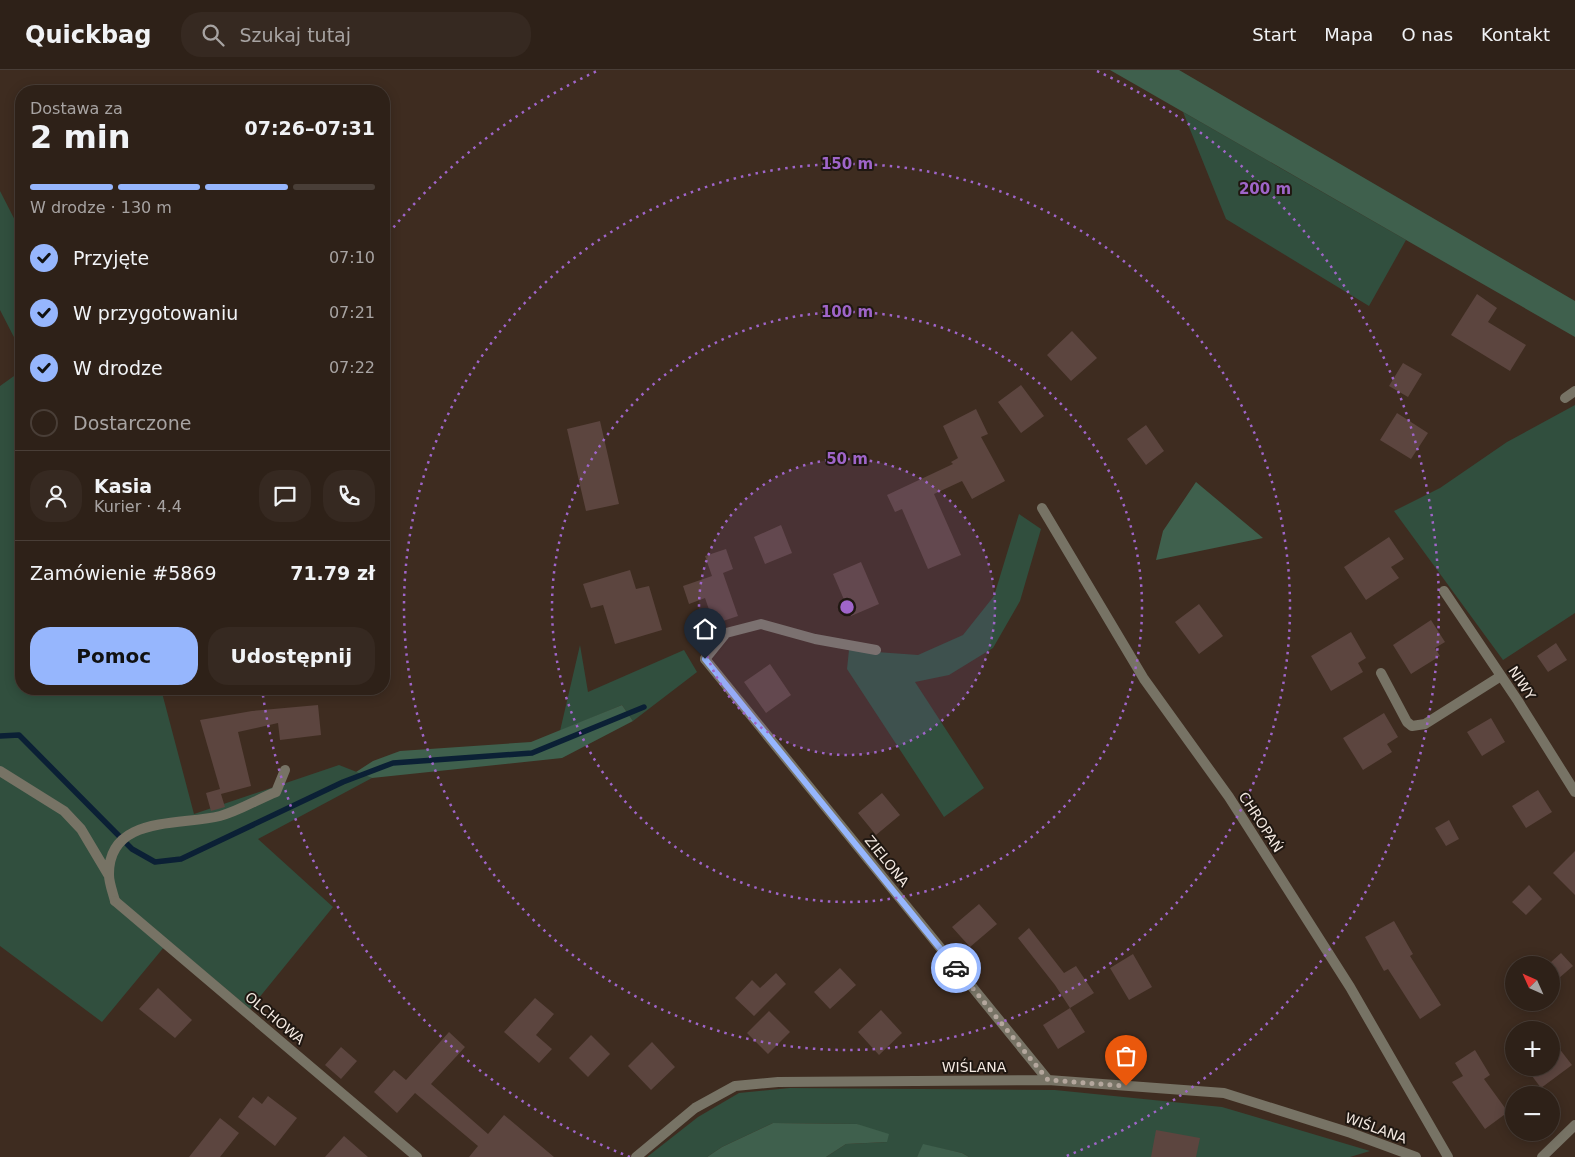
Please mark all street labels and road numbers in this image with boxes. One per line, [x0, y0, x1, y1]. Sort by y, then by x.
street label: NIWY [1505, 663, 1539, 703]
street label: CHROPAŃ [1236, 788, 1287, 855]
street label: ZIELONA [862, 832, 913, 890]
street label: OLCHOWA [242, 988, 308, 1048]
street label: WIŚLANA [942, 1058, 1007, 1075]
street label: WIŚLANA [1343, 1108, 1410, 1147]

